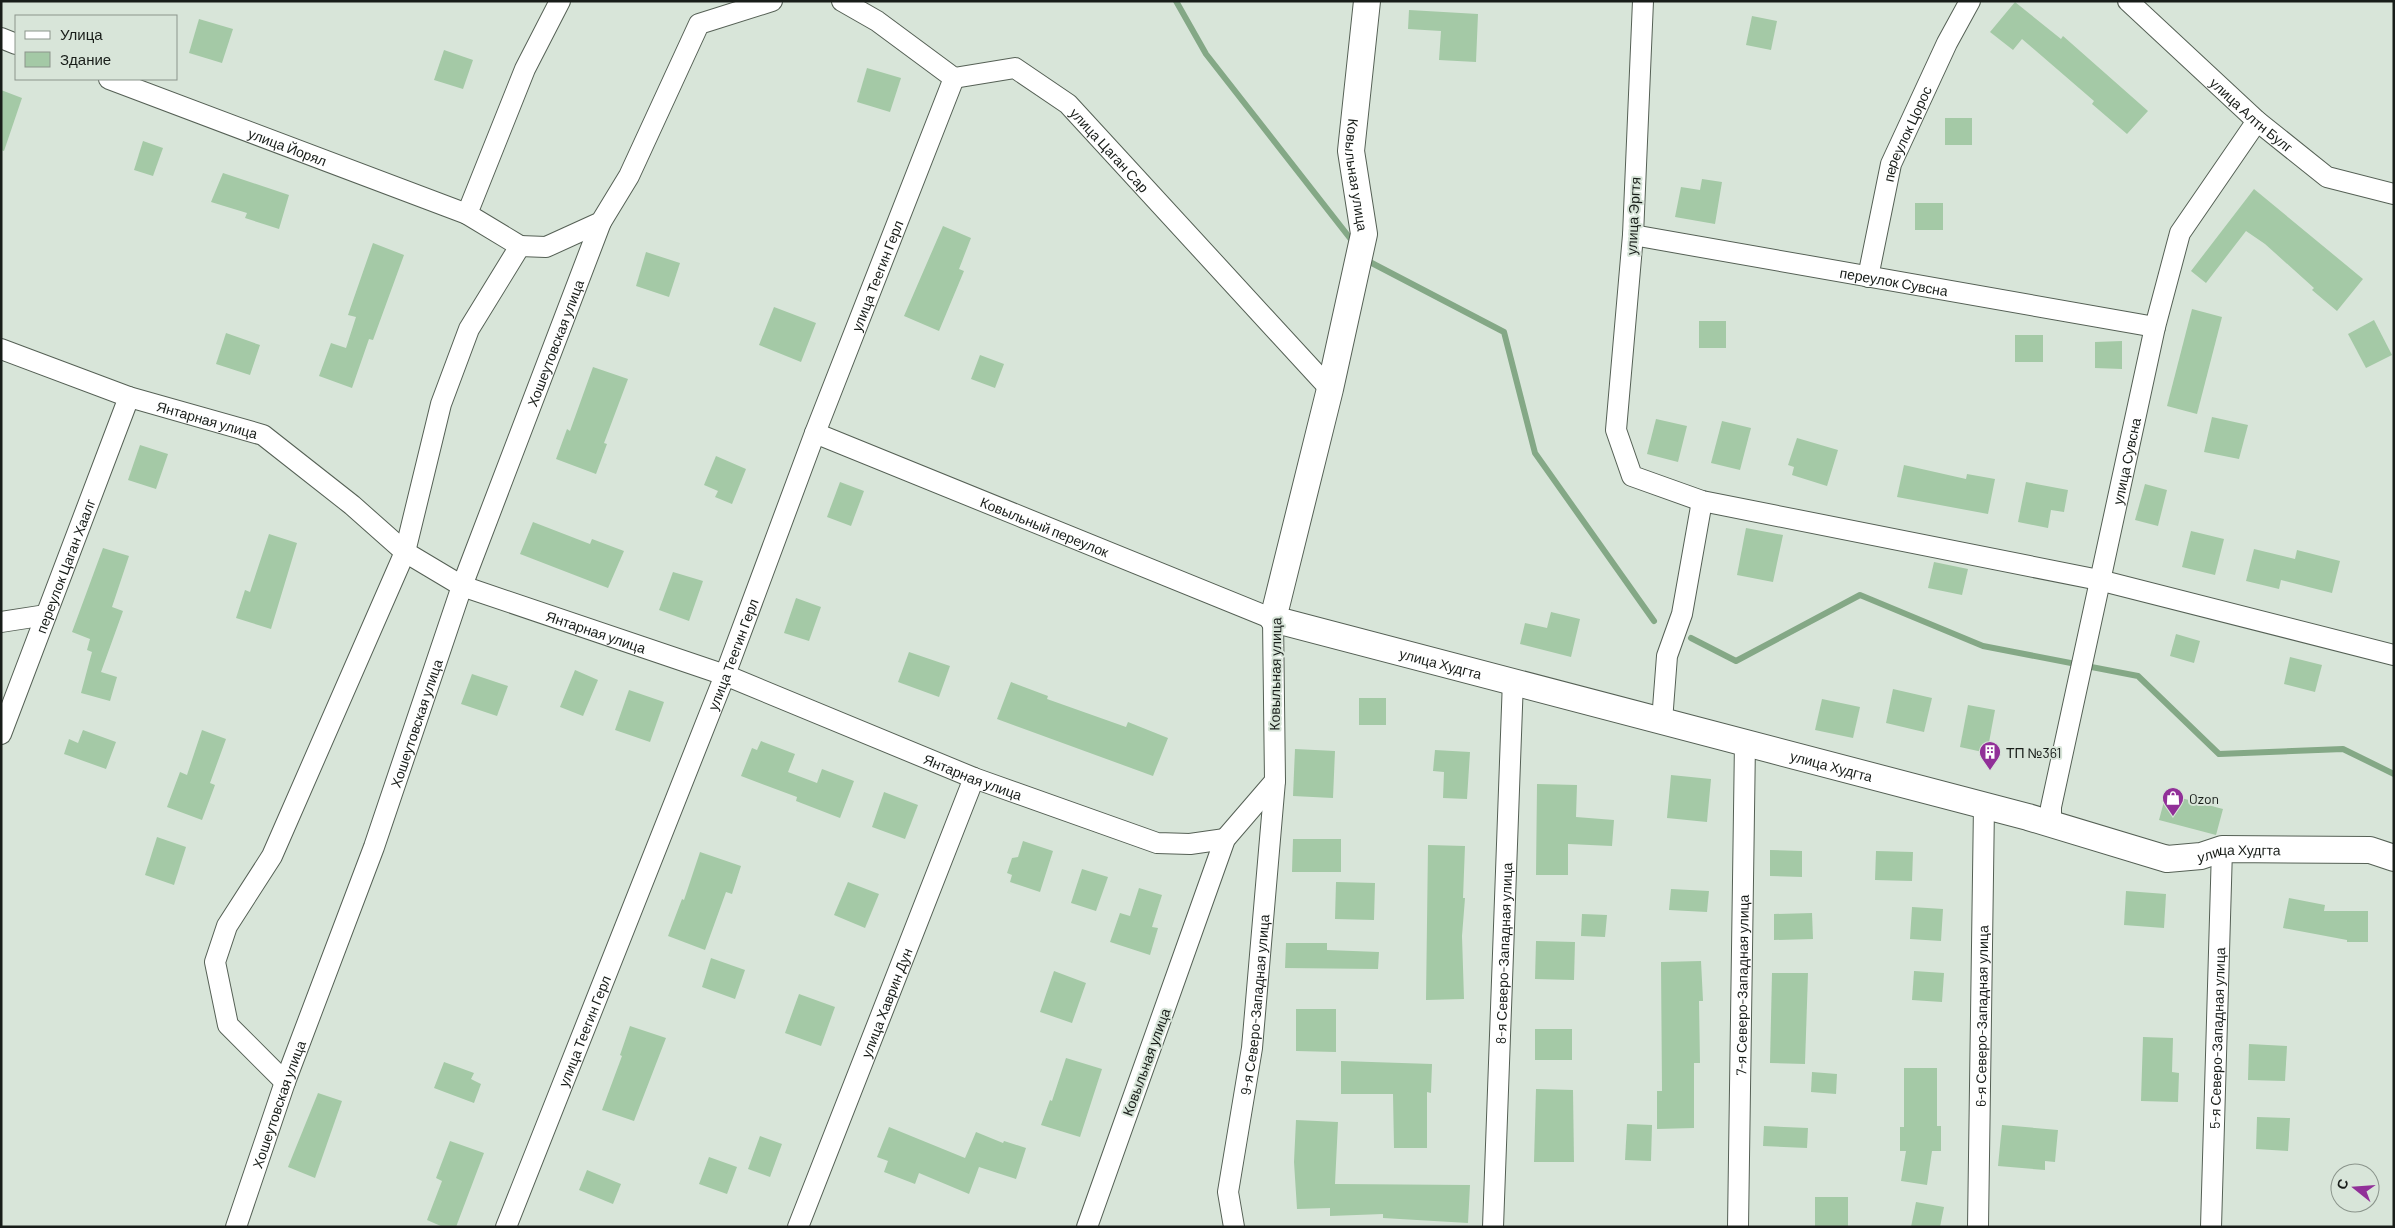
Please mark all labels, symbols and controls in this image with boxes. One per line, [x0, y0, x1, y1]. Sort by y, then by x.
legend [15, 15, 178, 80]
text: Улица [60, 25, 103, 43]
text: Здание [60, 50, 111, 68]
street label: улица Алтн Булг [2207, 74, 2297, 155]
street label: переулок Цорос [1879, 83, 1935, 183]
street label: улица Цаган Сар [1067, 104, 1153, 196]
street label: Ковыльная улица [1342, 118, 1372, 232]
street label: улица Йорял [246, 124, 329, 169]
street label: улица Эргтя [1622, 176, 1644, 256]
street label: улица Теегин Герл [847, 218, 906, 334]
street label: переулок Сувсна [1839, 263, 1950, 299]
street label: Хошеутовская улица [523, 277, 587, 409]
street label: Янтарная улица [155, 397, 260, 442]
street label: улица Сувсна [2108, 416, 2144, 506]
street label: Ковыльный переулок [978, 493, 1112, 560]
street label: переулок Цаган Хаалг [32, 496, 98, 635]
street label: улица Теегин Герл [703, 596, 761, 712]
street label: Янтарная улица [544, 607, 648, 656]
street label: Ковыльная улица [1266, 617, 1284, 731]
street label: улица Худгта [1398, 644, 1484, 682]
street label: Хошеутовская улица [386, 657, 445, 790]
building icon: ТП №361 [1978, 740, 2002, 771]
place label: ТП №361 [2006, 744, 2062, 761]
street label: улица Худгта [1789, 747, 1875, 784]
street label: Янтарная улица [921, 750, 1025, 803]
shop icon: Ozon [2161, 786, 2185, 817]
place label: Ozon [2189, 790, 2219, 807]
street label: улица Худгта [2197, 840, 2281, 865]
street label: 8-я Северо-Западная улица [1491, 862, 1515, 1044]
street label: 7-я Северо-Западная улица [1732, 894, 1751, 1076]
street label: 9-я Северо-Западная улица [1236, 913, 1272, 1096]
street label: 6-я Северо-Западная улица [1971, 925, 1991, 1107]
street label: улица Хаврин Дун [857, 945, 915, 1060]
street label: 5-я Северо-Западная улица [2205, 947, 2228, 1129]
street label: улица Теегин Герл [554, 973, 613, 1089]
street label: Ковыльная улица [1119, 1006, 1173, 1118]
street label: Хошеутовская улица [248, 1038, 309, 1170]
north arrow [2330, 1163, 2380, 1213]
text: С [2332, 1177, 2352, 1191]

